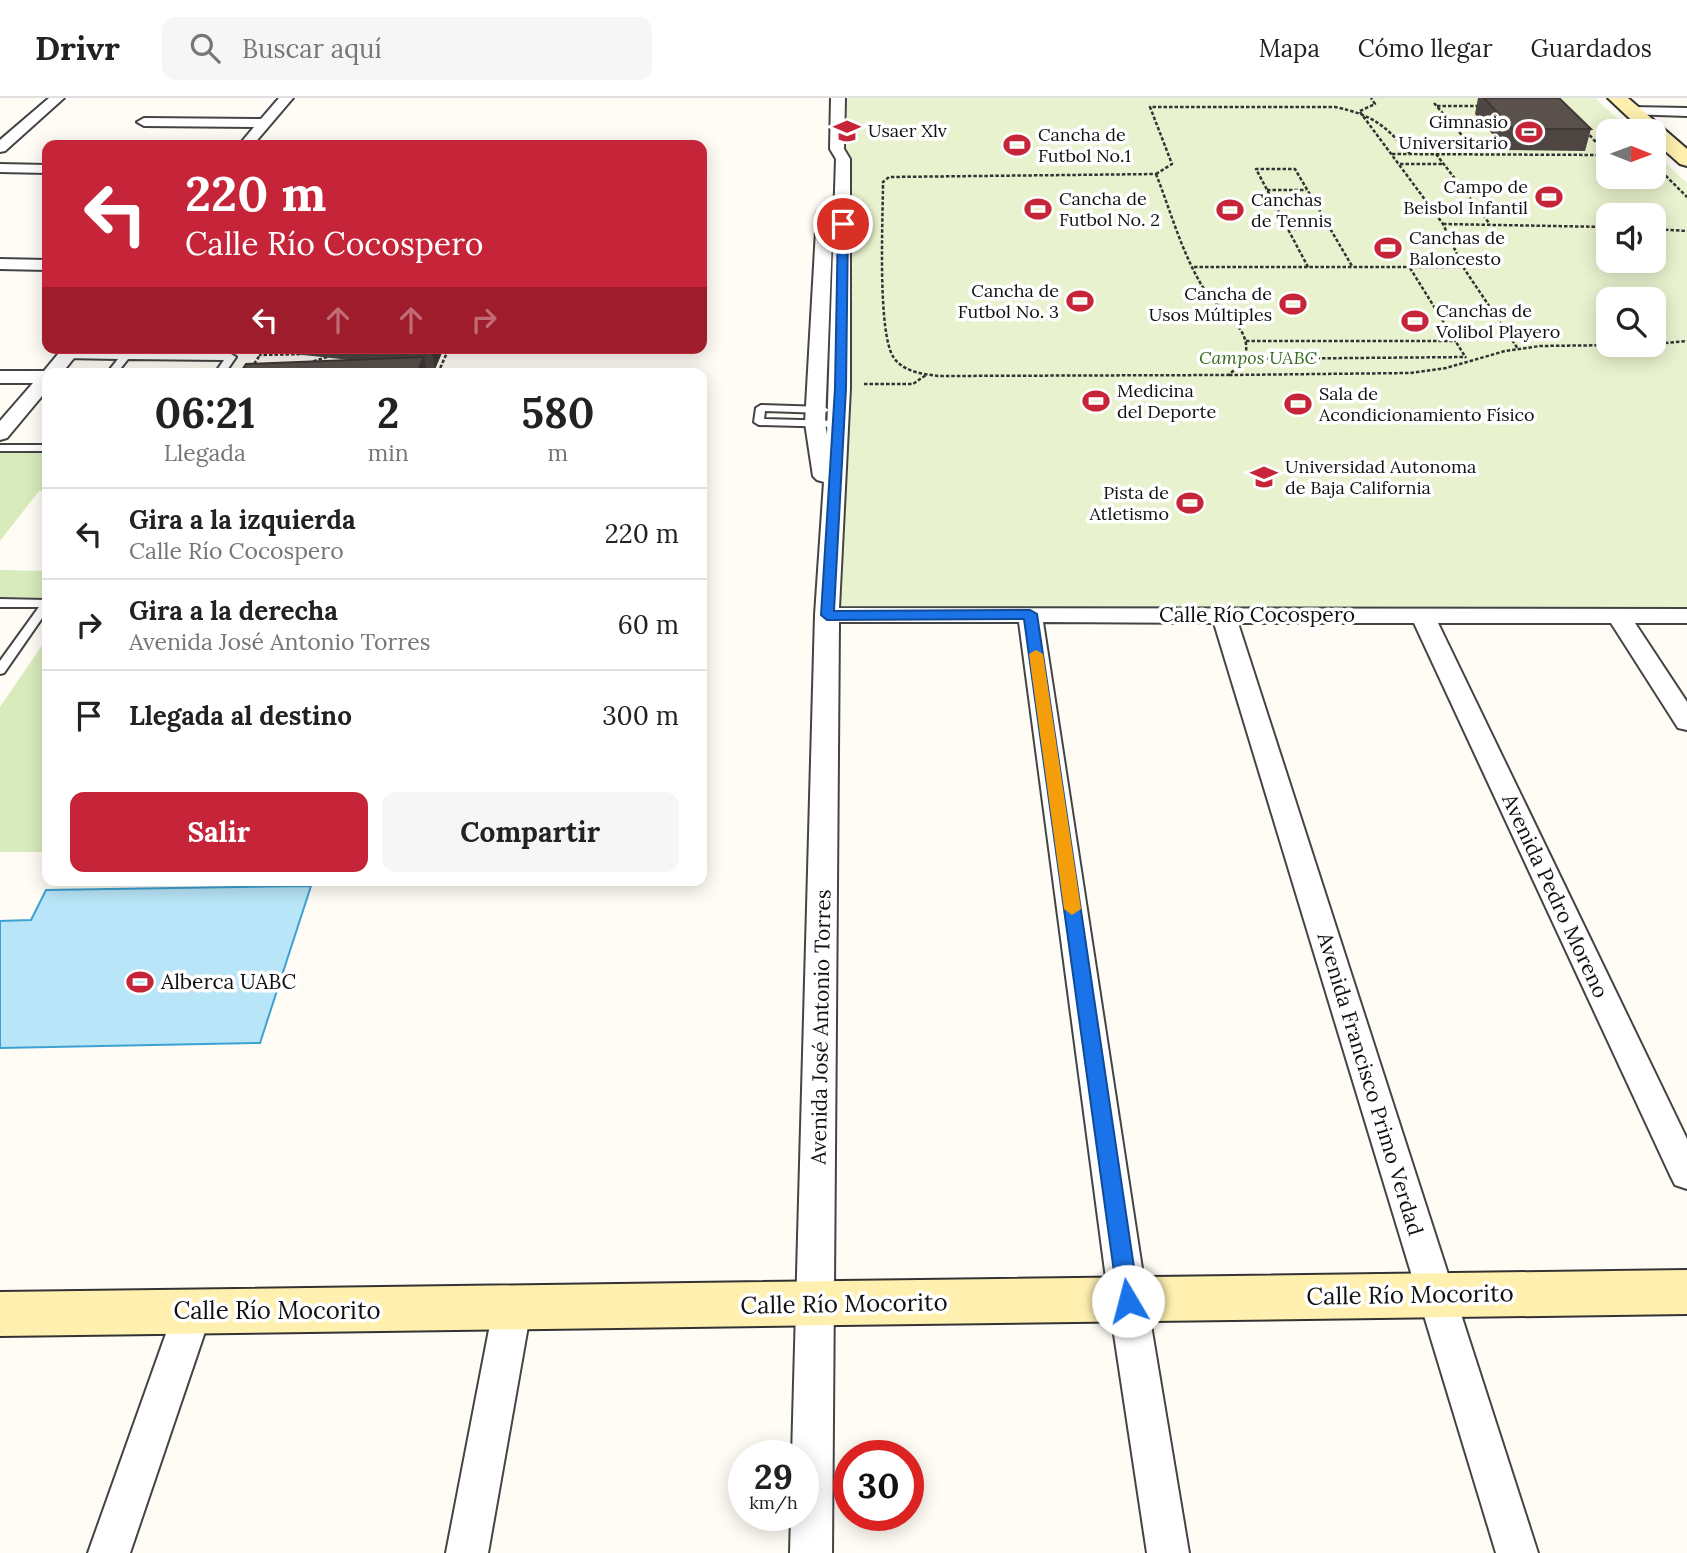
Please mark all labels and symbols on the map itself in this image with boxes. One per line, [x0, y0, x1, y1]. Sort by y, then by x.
place label: Gimnasio Universitario [1399, 110, 1508, 154]
school or university icon: Usaer Xlv [832, 116, 862, 146]
sports icon: Gimnasio Universitario [1514, 117, 1544, 147]
place label: Usaer Xlv [868, 119, 948, 142]
north arrow [1596, 119, 1666, 189]
place label: Cancha de Futbol No.1 [1038, 123, 1131, 167]
sports icon: Cancha de Futbol No.1 [1002, 130, 1032, 160]
place label: Campo de Beisbol Infantil [1403, 175, 1528, 219]
sports icon: Campo de Beisbol Infantil [1534, 182, 1564, 212]
place label: Cancha de Futbol No. 2 [1059, 187, 1160, 231]
place label: Canchas de Tennis [1251, 188, 1332, 232]
pin [813, 194, 873, 254]
sports icon: Cancha de Futbol No. 2 [1023, 194, 1053, 224]
sports icon: Canchas de Tennis [1215, 195, 1245, 225]
place label: Canchas de Baloncesto [1409, 226, 1505, 270]
sports icon: Canchas de Baloncesto [1373, 233, 1403, 263]
place label: Cancha de Futbol No. 3 [958, 279, 1059, 323]
place label: Cancha de Usos Múltiples [1149, 282, 1272, 326]
sports icon: Cancha de Futbol No. 3 [1065, 286, 1095, 316]
sports icon: Cancha de Usos Múltiples [1278, 289, 1308, 319]
place label: Canchas de Volibol Playero [1435, 299, 1560, 343]
sports icon: Canchas de Volibol Playero [1400, 306, 1430, 336]
park label: Campos UABC [1199, 346, 1317, 369]
place label: Medicina del Deporte [1117, 379, 1216, 423]
place label: Sala de Acondicionamiento Físico [1318, 382, 1535, 426]
sports icon: Medicina del Deporte [1081, 386, 1111, 416]
sports icon: Sala de Acondicionamiento Físico [1283, 389, 1313, 419]
place label: Universidad Autonoma de Baja California [1285, 455, 1476, 499]
school or university icon: Universidad Autonoma de Baja California [1249, 462, 1279, 492]
place label: Pista de Atletismo [1088, 481, 1169, 525]
sports icon: Pista de Atletismo [1175, 488, 1205, 518]
street label: Calle Río Cocospero [1159, 601, 1355, 628]
street label: Avenida Pedro Moreno [1496, 789, 1615, 1002]
street label: Avenida José Antonio Torres [805, 889, 836, 1166]
street label: Avenida Francisco Primo Verdad [1311, 928, 1429, 1238]
sports icon: Alberca UABC [125, 967, 155, 997]
place label: Alberca UABC [160, 968, 296, 995]
position arrow [1091, 1264, 1165, 1338]
street label: Calle Río Mocorito [1306, 1277, 1514, 1312]
street label: Calle Río Mocorito [740, 1286, 948, 1321]
street label: Calle Río Mocorito [173, 1295, 381, 1326]
speed limit sign: 30 [833, 1440, 924, 1531]

